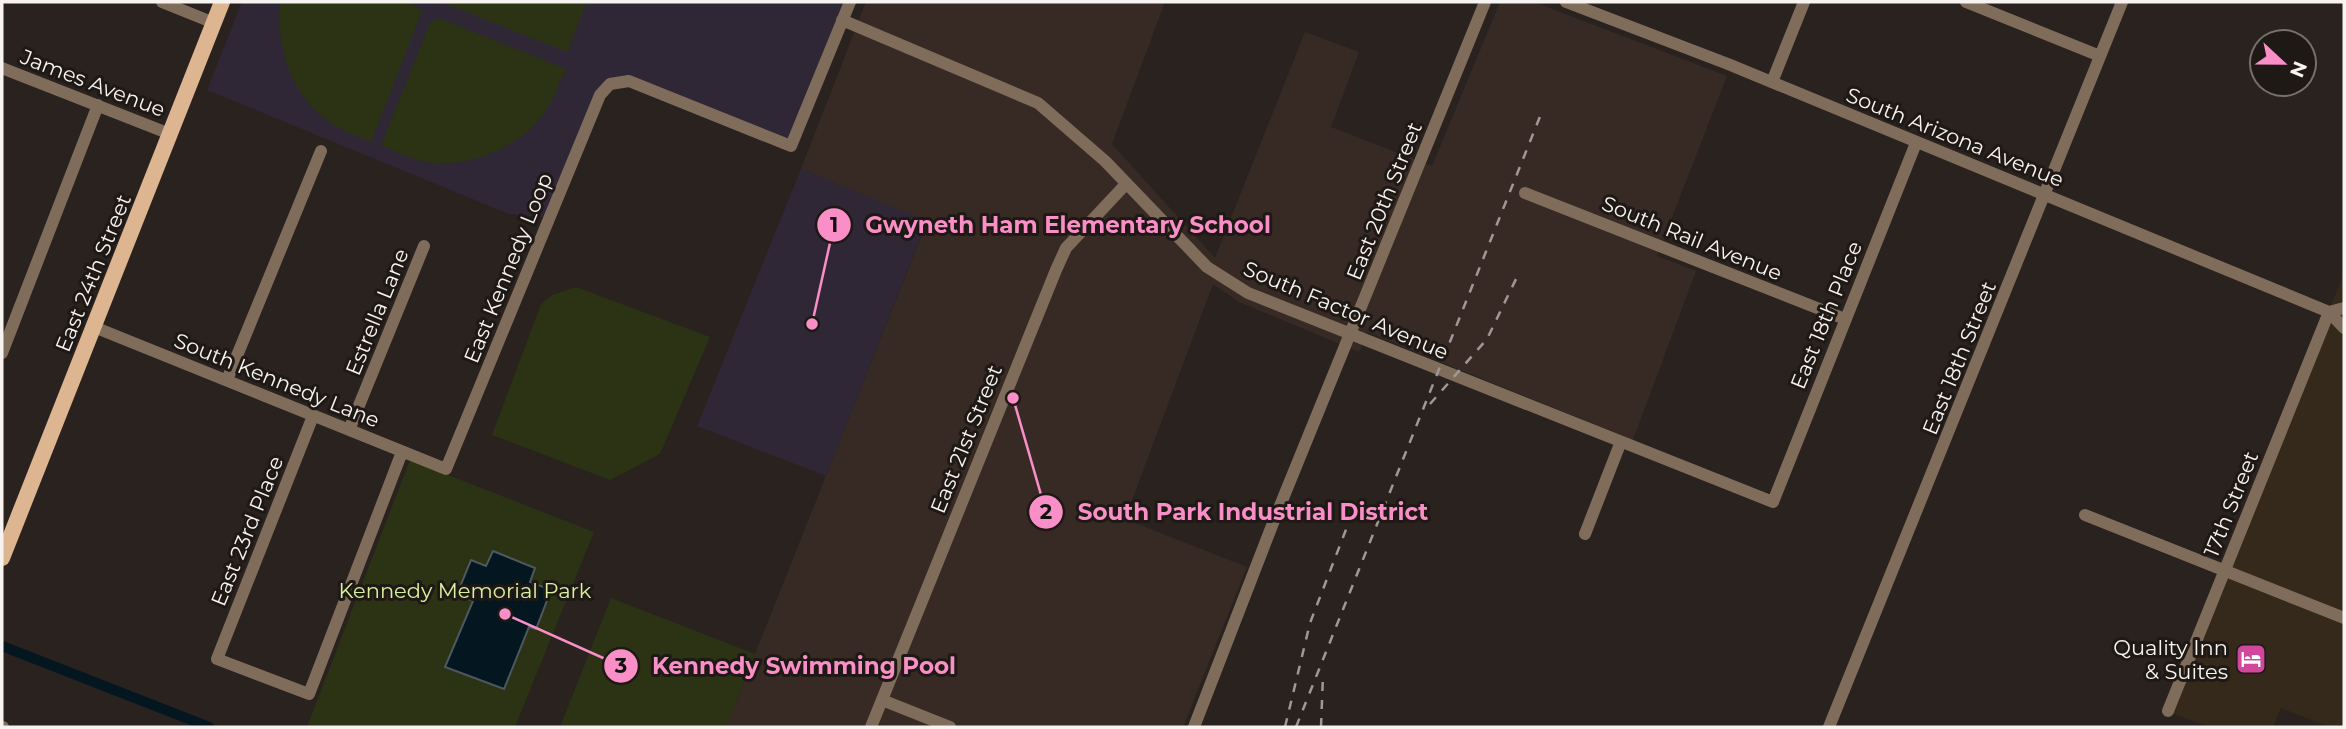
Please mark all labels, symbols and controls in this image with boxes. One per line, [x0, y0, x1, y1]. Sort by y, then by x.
north arrow [2248, 28, 2318, 98]
street label: James Avenue [16, 44, 169, 122]
text: N [2285, 58, 2312, 81]
street label: South Arizona Avenue [1843, 82, 2067, 192]
street label: East 20th Street [1341, 118, 1427, 284]
street label: East Kennedy Loop [458, 169, 558, 367]
street label: South Rail Avenue [1598, 190, 1786, 286]
street label: East 24th Street [50, 191, 136, 355]
callout: Gwyneth Ham Elementary School [816, 203, 1285, 247]
text: Gwyneth Ham Elementary School [865, 211, 1271, 239]
text: 1 [830, 212, 838, 237]
street label: East 18th Place [1785, 237, 1867, 393]
street label: Estrella Lane [340, 245, 414, 379]
street label: South Factor Avenue [1240, 255, 1452, 365]
street label: East 18th Street [1917, 278, 2001, 438]
street label: South Kennedy Lane [171, 327, 383, 433]
street label: East 21st Street [925, 361, 1007, 517]
street label: 17th Street [2199, 448, 2263, 560]
street label: East 23rd Place [206, 452, 288, 610]
callout: South Park Industrial District [1029, 490, 1442, 534]
text: South Park Industrial District [1078, 498, 1428, 526]
text: 2 [1040, 499, 1052, 524]
park label: Kennedy Memorial Park [339, 578, 592, 603]
place label: Quality Inn & Suites [2113, 635, 2228, 684]
hotel icon: Quality Inn & Suites [2234, 642, 2268, 676]
callout: Kennedy Swimming Pool [603, 644, 970, 688]
text: Kennedy Swimming Pool [652, 652, 956, 680]
text: 3 [614, 653, 627, 678]

